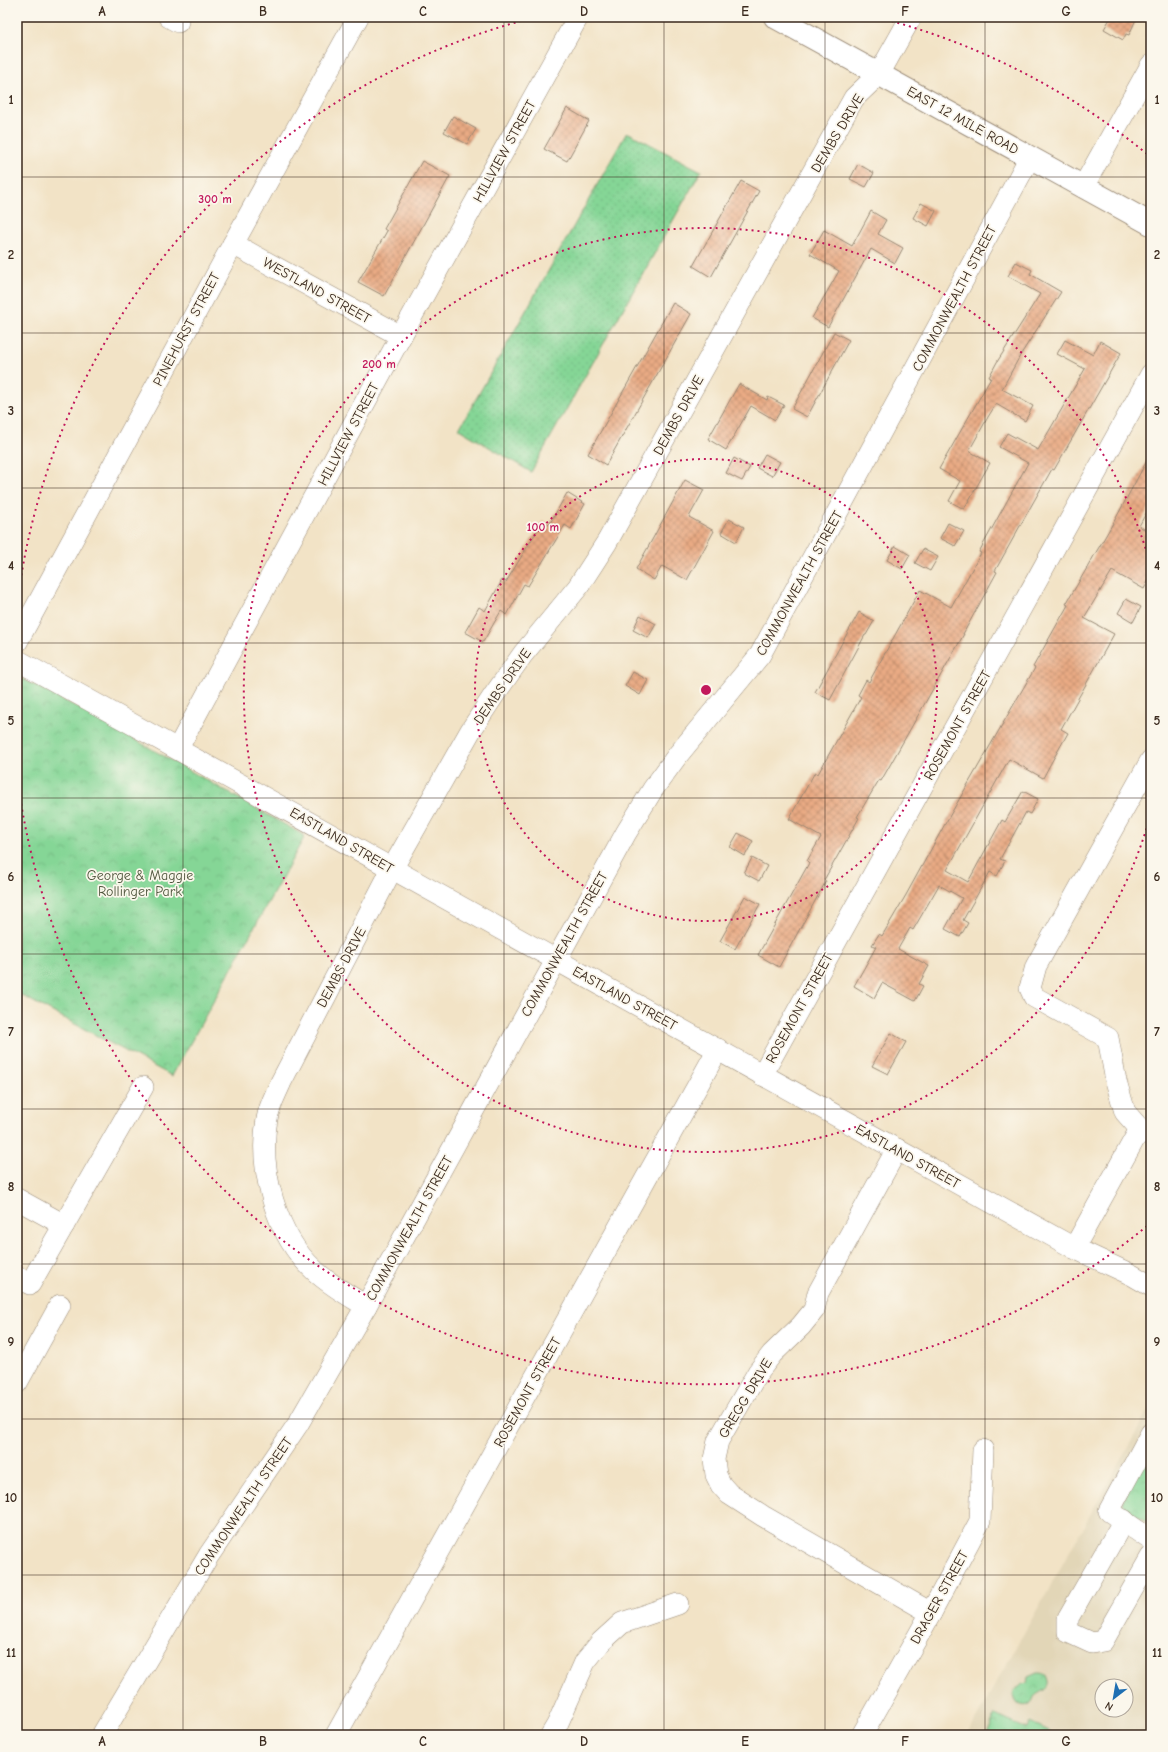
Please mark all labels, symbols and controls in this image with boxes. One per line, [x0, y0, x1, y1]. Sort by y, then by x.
text: A [98, 4, 106, 19]
text: B [259, 4, 267, 19]
text: C [419, 4, 427, 19]
text: D [580, 4, 588, 19]
text: E [741, 4, 749, 19]
text: F [901, 4, 909, 19]
text: G [1061, 4, 1071, 19]
street label: EAST 12 MILE ROAD [904, 83, 1022, 158]
street label: DEMBS DRIVE [807, 91, 868, 176]
text: 1 [8, 92, 14, 107]
text: 1 [1154, 92, 1160, 107]
street label: HILLVIEW STREET [469, 96, 540, 205]
text: 300 m [198, 192, 232, 206]
street label: COMMONWEALTH STREET [909, 222, 1001, 374]
text: 2 [8, 247, 14, 262]
text: 2 [1154, 247, 1160, 262]
street label: WESTLAND STREET [260, 254, 374, 328]
street label: PINEHURST STREET [149, 269, 224, 389]
text: 200 m [362, 357, 396, 371]
street label: DEMBS DRIVE [650, 372, 707, 458]
street label: HILLVIEW STREET [314, 379, 383, 489]
text: 3 [8, 403, 14, 418]
text: 3 [1154, 403, 1160, 418]
street label: COMMONWEALTH STREET [752, 507, 847, 659]
text: 100 m [527, 520, 559, 534]
text: 4 [8, 558, 14, 573]
text: 4 [1154, 558, 1160, 573]
street label: DEMBS DRIVE [470, 645, 535, 727]
street label: ROSEMONT STREET [920, 667, 995, 783]
centre of rings [699, 683, 713, 697]
text: 5 [8, 713, 15, 728]
text: 5 [1154, 713, 1161, 728]
street label: EASTLAND STREET [287, 804, 397, 877]
park label: George & Maggie Rollinger Park [87, 867, 193, 900]
street label: COMMONWEALTH STREET [517, 868, 612, 1020]
text: 6 [8, 869, 15, 884]
text: 6 [1154, 869, 1161, 884]
street label: DEMBS DRIVE [313, 924, 370, 1010]
street label: ROSEMONT STREET [762, 950, 837, 1066]
street label: EASTLAND STREET [569, 963, 681, 1035]
text: 7 [8, 1024, 14, 1039]
text: 7 [1154, 1024, 1160, 1039]
street label: EASTLAND STREET [852, 1121, 964, 1193]
street label: COMMONWEALTH STREET [362, 1152, 457, 1304]
text: 8 [8, 1179, 14, 1194]
text: 8 [1154, 1179, 1160, 1194]
text: 9 [8, 1334, 15, 1349]
street label: ROSEMONT STREET [490, 1334, 565, 1450]
text: 9 [1154, 1334, 1161, 1349]
street label: GREGG DRIVE [715, 1355, 776, 1441]
street label: COMMONWEALTH STREET [191, 1433, 297, 1579]
text: 10 [5, 1490, 17, 1505]
text: 10 [1151, 1490, 1163, 1505]
street label: DRAGER STREET [907, 1547, 972, 1647]
text: 11 [6, 1645, 16, 1660]
text: 11 [1152, 1645, 1162, 1660]
north arrow [1094, 1678, 1134, 1718]
text: N [1103, 1699, 1116, 1714]
text: A [98, 1734, 106, 1749]
text: B [259, 1734, 267, 1749]
text: C [419, 1734, 427, 1749]
text: D [580, 1734, 588, 1749]
text: E [741, 1734, 749, 1749]
text: F [901, 1734, 909, 1749]
text: G [1061, 1734, 1071, 1749]

